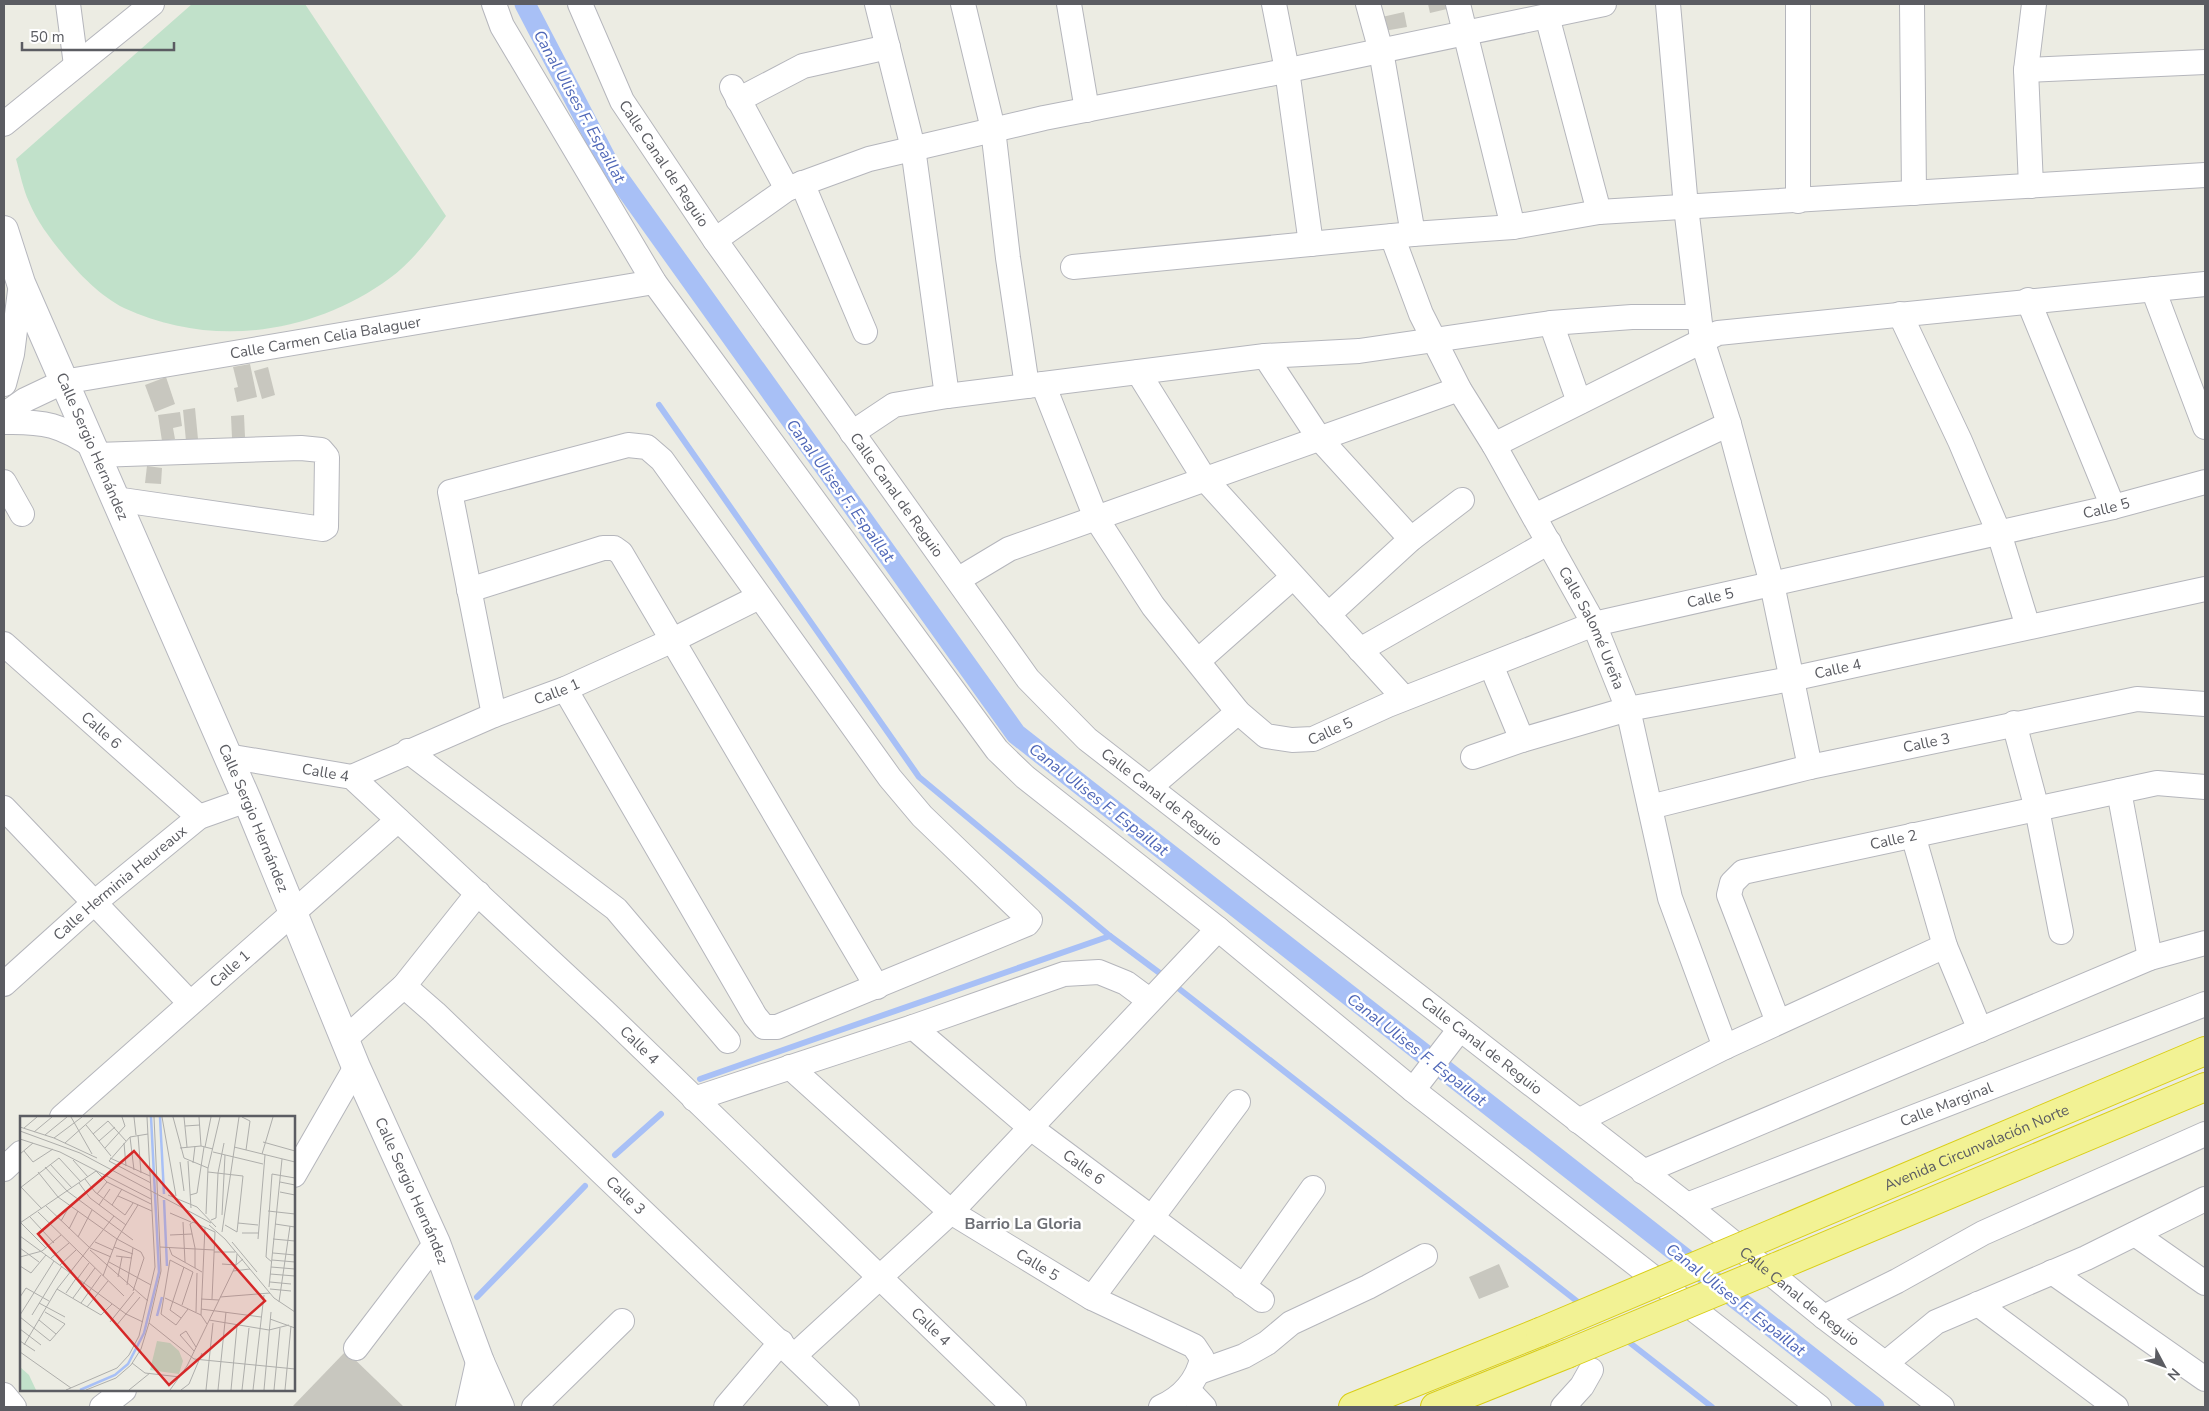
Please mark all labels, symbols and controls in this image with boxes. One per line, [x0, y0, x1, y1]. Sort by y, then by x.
scale bar [22, 20, 175, 52]
water label: Canal Ulises F. Espaillat [528, 26, 631, 187]
text: 50 m [30, 27, 65, 47]
street label: Calle Canal de Reguio [614, 96, 713, 231]
street label: Calle Carmen Celia Balaguer [228, 312, 423, 364]
street label: Calle Sergio Hernández [51, 370, 133, 523]
water label: Canal Ulises F. Espaillat [781, 415, 900, 567]
street label: Calle Canal de Reguio [845, 429, 948, 561]
street label: Calle 5 [2081, 493, 2132, 523]
street label: Calle Salomé Ureña [1554, 563, 1629, 692]
street label: Calle 5 [1685, 583, 1736, 613]
street label: Calle 4 [1813, 654, 1863, 684]
street label: Calle 1 [531, 674, 583, 709]
street label: Calle 6 [77, 707, 126, 754]
street label: Calle 5 [1305, 712, 1356, 750]
street label: Calle 3 [1901, 728, 1952, 757]
water label: Canal Ulises F. Espaillat [1024, 738, 1173, 862]
street label: Calle Sergio Hernández [214, 741, 294, 895]
street label: Calle Canal de Reguio [1097, 744, 1227, 851]
street label: Calle 4 [301, 759, 351, 786]
street label: Calle Herminia Heureaux [49, 821, 191, 945]
street label: Calle 2 [1868, 825, 1919, 854]
street label: Calle 1 [205, 945, 254, 992]
water label: Canal Ulises F. Espaillat [1342, 988, 1491, 1112]
street label: Calle Canal de Reguio [1417, 992, 1547, 1099]
street label: Calle 4 [615, 1022, 664, 1069]
street label: Calle Marginal [1897, 1077, 1996, 1131]
street label: Avenida Circunvalación Norte [1881, 1100, 2072, 1195]
street label: Calle Sergio Hernández [370, 1114, 453, 1267]
inset map [20, 1116, 295, 1391]
street label: Calle 6 [1059, 1145, 1109, 1189]
street label: Calle 3 [602, 1172, 650, 1219]
district label: Barrio La Gloria [964, 1213, 1082, 1235]
water label: Canal Ulises F. Espaillat [1661, 1238, 1810, 1362]
street label: Calle Canal de Reguio [1735, 1242, 1864, 1351]
street label: Calle 5 [1012, 1244, 1063, 1286]
street label: Calle 4 [907, 1303, 955, 1350]
north arrow [2139, 1341, 2189, 1391]
text: N [2163, 1364, 2184, 1384]

